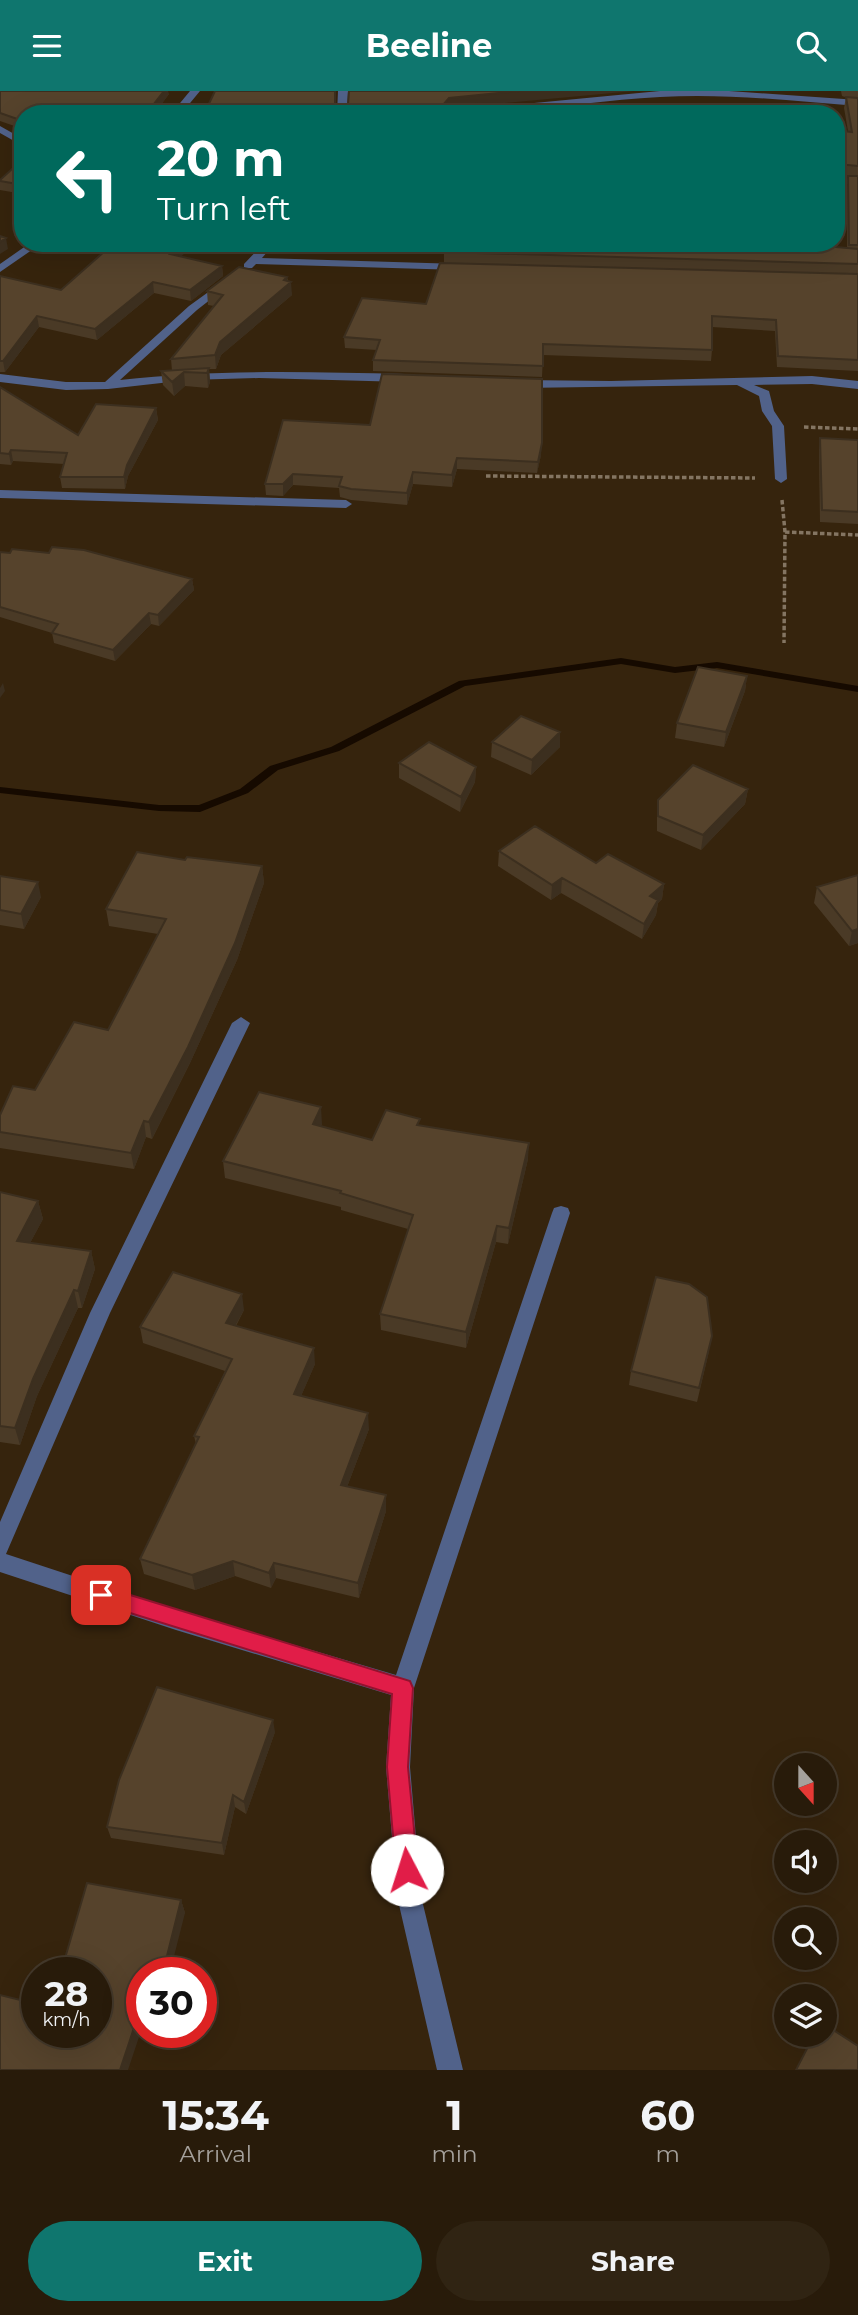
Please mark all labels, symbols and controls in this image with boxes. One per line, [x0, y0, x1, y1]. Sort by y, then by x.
text: Beeline [366, 26, 492, 65]
icon: menu [28, 27, 66, 65]
icon: search [792, 27, 830, 65]
text: 20 m [157, 129, 284, 188]
icon: left [42, 133, 133, 224]
text: Turn left [157, 189, 291, 228]
pin [71, 1565, 131, 1625]
icon: arrive [82, 1576, 120, 1614]
north arrow [774, 1753, 836, 1817]
map controls [774, 1753, 837, 2047]
button: sound [774, 1830, 837, 1893]
position arrow [370, 1833, 444, 1907]
button: search [774, 1907, 837, 1970]
speed limit sign: 30 [126, 1957, 217, 2048]
text: 28 [45, 1972, 88, 2015]
button: layers [774, 1984, 837, 2047]
text: km/h [42, 2009, 91, 2031]
text: 15:34 [163, 2089, 269, 2141]
text: 1 [446, 2089, 463, 2141]
text: 60 [640, 2089, 695, 2141]
text: Arrival [179, 2140, 252, 2168]
text: min [431, 2140, 478, 2168]
text: m [656, 2140, 680, 2168]
button: Exit [28, 2221, 422, 2301]
button: Share [436, 2221, 830, 2301]

